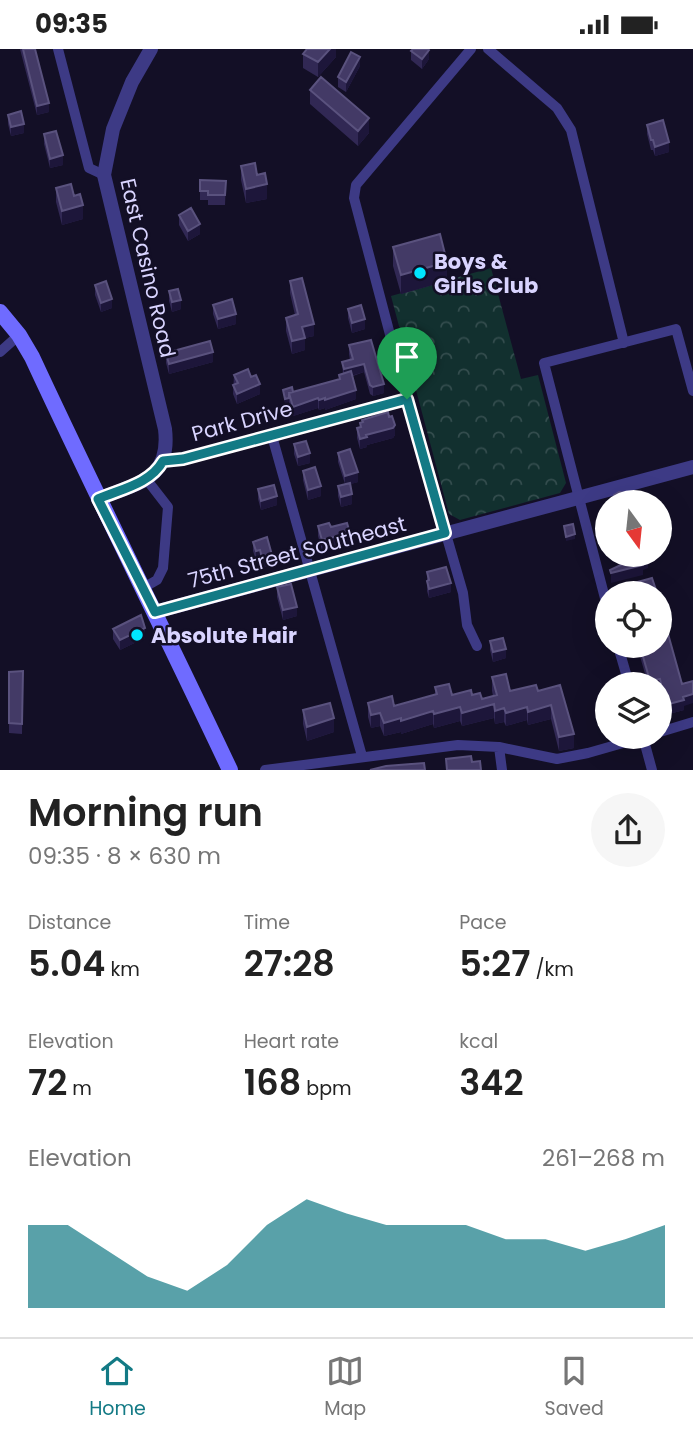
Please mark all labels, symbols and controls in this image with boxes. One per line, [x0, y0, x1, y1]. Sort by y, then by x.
text: 09:35 [35, 6, 108, 42]
street label: East Casino Road [113, 176, 183, 360]
place label: Boys & Girls Club [434, 247, 538, 300]
marker: Boys & Girls Club [412, 265, 428, 281]
pin [377, 327, 437, 399]
icon: arrive [388, 338, 426, 376]
street label: Park Drive [188, 394, 296, 448]
north arrow [595, 490, 672, 567]
map controls [595, 490, 672, 749]
street label: 75th Street Southeast [185, 509, 409, 595]
button: locate [595, 581, 672, 658]
place label: Absolute Hair [151, 621, 297, 650]
marker: Absolute Hair [129, 627, 145, 643]
button: layers [595, 672, 672, 749]
text: Morning run [28, 786, 263, 839]
button: share [591, 793, 665, 867]
text: 09:35 · 8 × 630 m [28, 840, 221, 872]
text: Distance [28, 909, 111, 936]
text: Time [244, 909, 290, 936]
text: Pace [459, 909, 507, 936]
text: 5.04 [28, 939, 105, 988]
text: 27:28 [244, 939, 335, 988]
text: 5:27 [459, 939, 530, 988]
text: km [105, 956, 140, 983]
text: /km [530, 956, 574, 983]
text: Elevation [28, 1028, 114, 1055]
text: Heart rate [244, 1028, 339, 1055]
text: kcal [459, 1028, 498, 1055]
text: 72 [28, 1058, 67, 1107]
text: 168 [244, 1058, 301, 1107]
text: 342 [459, 1058, 524, 1107]
text: m [67, 1075, 92, 1102]
text: bpm [301, 1075, 352, 1102]
text: Elevation [28, 1142, 132, 1174]
text: 261–268 m [542, 1142, 665, 1174]
tab: Home [89, 1352, 146, 1423]
tab: Map [324, 1352, 366, 1423]
tab: Saved [545, 1352, 604, 1423]

